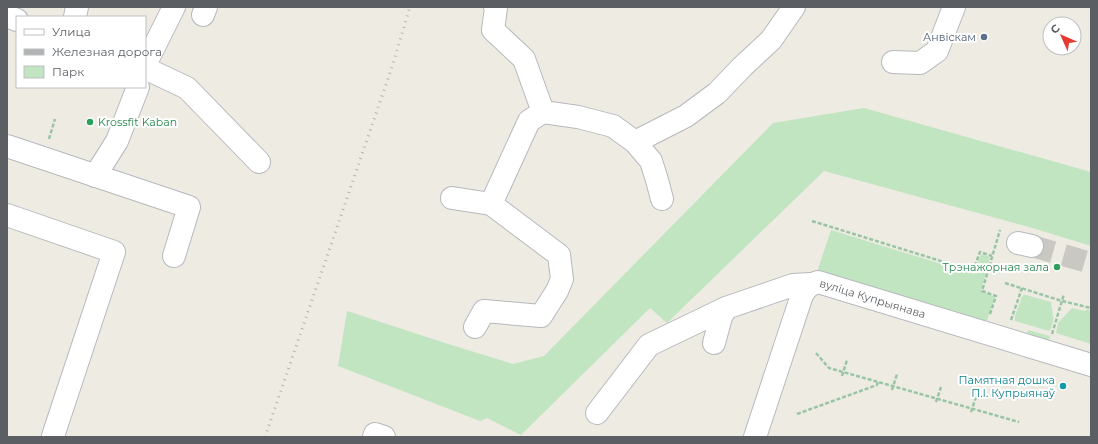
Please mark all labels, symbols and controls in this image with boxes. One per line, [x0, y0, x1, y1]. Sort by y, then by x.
legend [16, 16, 146, 88]
north arrow [1042, 16, 1082, 56]
text: С [1047, 21, 1063, 37]
text: Улица [52, 24, 91, 39]
place label: Анвіскам [923, 30, 976, 44]
marker: Анвіскам [979, 32, 989, 42]
text: Железная дорога [52, 44, 162, 59]
text: Парк [52, 64, 84, 79]
place label: Krossfit Kaban [98, 115, 177, 129]
marker: Krossfit Kaban [85, 117, 95, 127]
place label: Трэнажорная зала [943, 260, 1049, 274]
marker: Трэнажорная зала [1052, 262, 1062, 272]
street label: вуліца Купрыянава [818, 276, 927, 321]
place label: Памятная дошка П.І. Купрыянаў [959, 373, 1056, 400]
marker: Памятная дошка П.І. Купрыянаў [1058, 381, 1068, 391]

